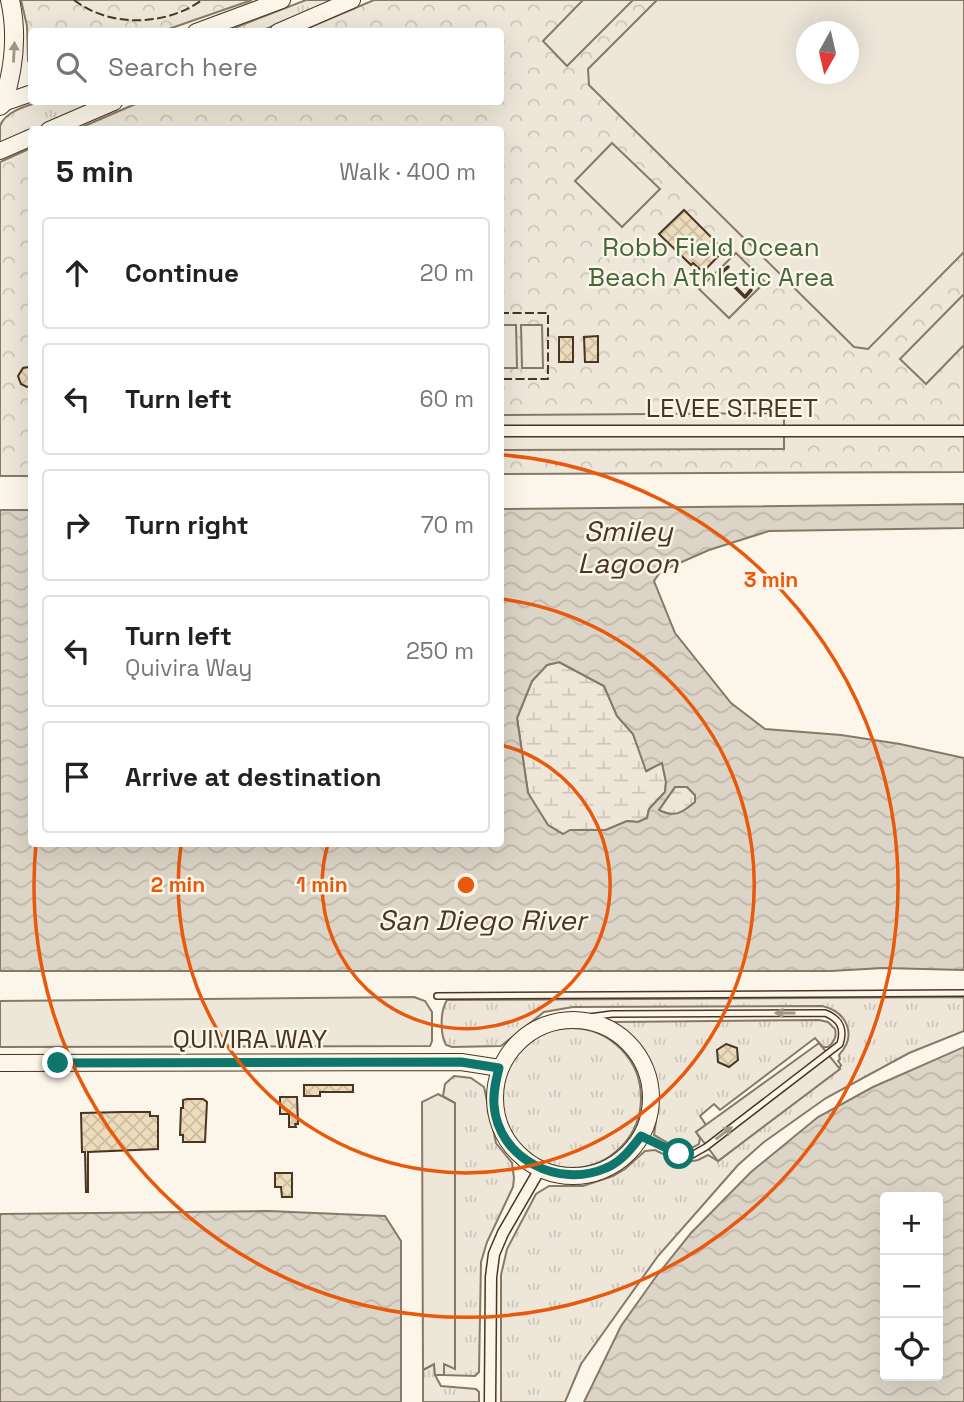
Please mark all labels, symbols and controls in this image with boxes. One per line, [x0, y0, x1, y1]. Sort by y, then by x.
north arrow [796, 21, 859, 84]
search box [28, 28, 504, 105]
one-way arrow [8, 41, 19, 63]
icon: search [52, 48, 90, 86]
text: Search here [108, 50, 258, 84]
text: 5 min [56, 152, 134, 191]
text: Walk · 400 m [339, 157, 476, 187]
park label: Robb Field Ocean Beach Athletic Area [588, 230, 834, 294]
icon: ahead [58, 254, 96, 292]
text: Continue [125, 256, 239, 290]
text: 20 m [420, 258, 474, 288]
icon: left [58, 380, 96, 418]
text: Turn left [125, 382, 232, 416]
text: 60 m [419, 384, 474, 414]
street label: LEVEE STREET [646, 391, 818, 425]
icon: right [58, 506, 96, 544]
text: Turn right [125, 508, 249, 542]
text: 70 m [421, 510, 474, 540]
water label: Smiley Lagoon [578, 513, 679, 581]
text: 3 min [744, 566, 798, 593]
text: Turn left [125, 619, 232, 653]
icon: left [58, 632, 96, 670]
text: 250 m [406, 636, 474, 666]
text: Quivira Way [125, 653, 252, 683]
icon: arrive [58, 758, 96, 796]
text: Arrive at destination [125, 760, 382, 794]
text: 2 min [151, 871, 205, 898]
text: 1 min [296, 871, 348, 898]
centre of rings [454, 873, 478, 897]
water label: San Diego River [378, 902, 590, 938]
one-way arrow [773, 1007, 795, 1019]
street label: QUIVIRA WAY [173, 1022, 328, 1056]
route end [42, 1047, 73, 1078]
one-way arrow [714, 1126, 732, 1141]
route start [663, 1138, 694, 1169]
map controls [880, 1192, 943, 1381]
button: + [880, 1192, 943, 1255]
button: − [880, 1255, 943, 1318]
button: locate [880, 1318, 943, 1381]

